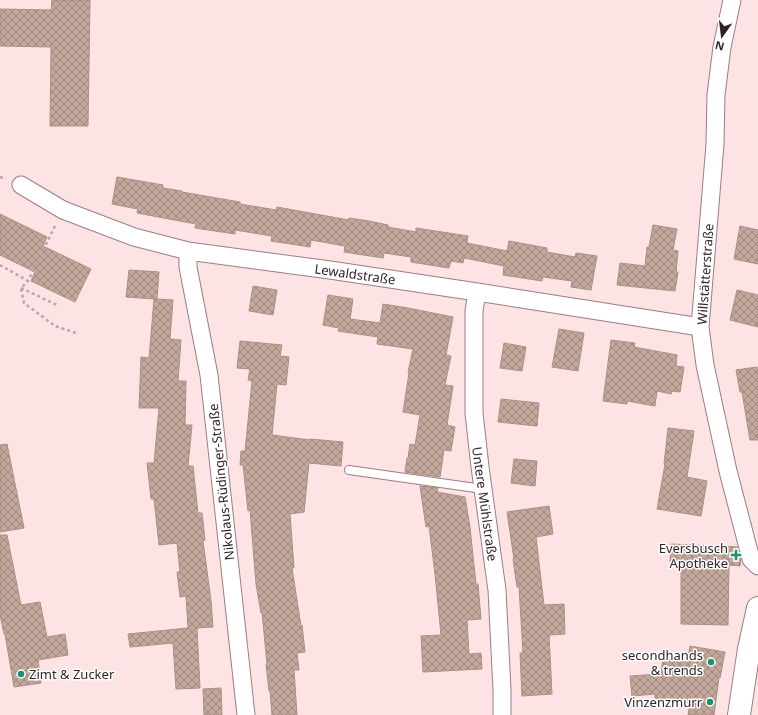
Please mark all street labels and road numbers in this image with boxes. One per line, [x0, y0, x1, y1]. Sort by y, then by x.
street label: Willstätterstraße [692, 223, 718, 325]
street label: Lewaldstraße [313, 259, 397, 289]
street label: Nikolaus-Rüdinger-Straße [204, 403, 238, 561]
street label: Untere Mühlstraße [468, 446, 502, 562]

